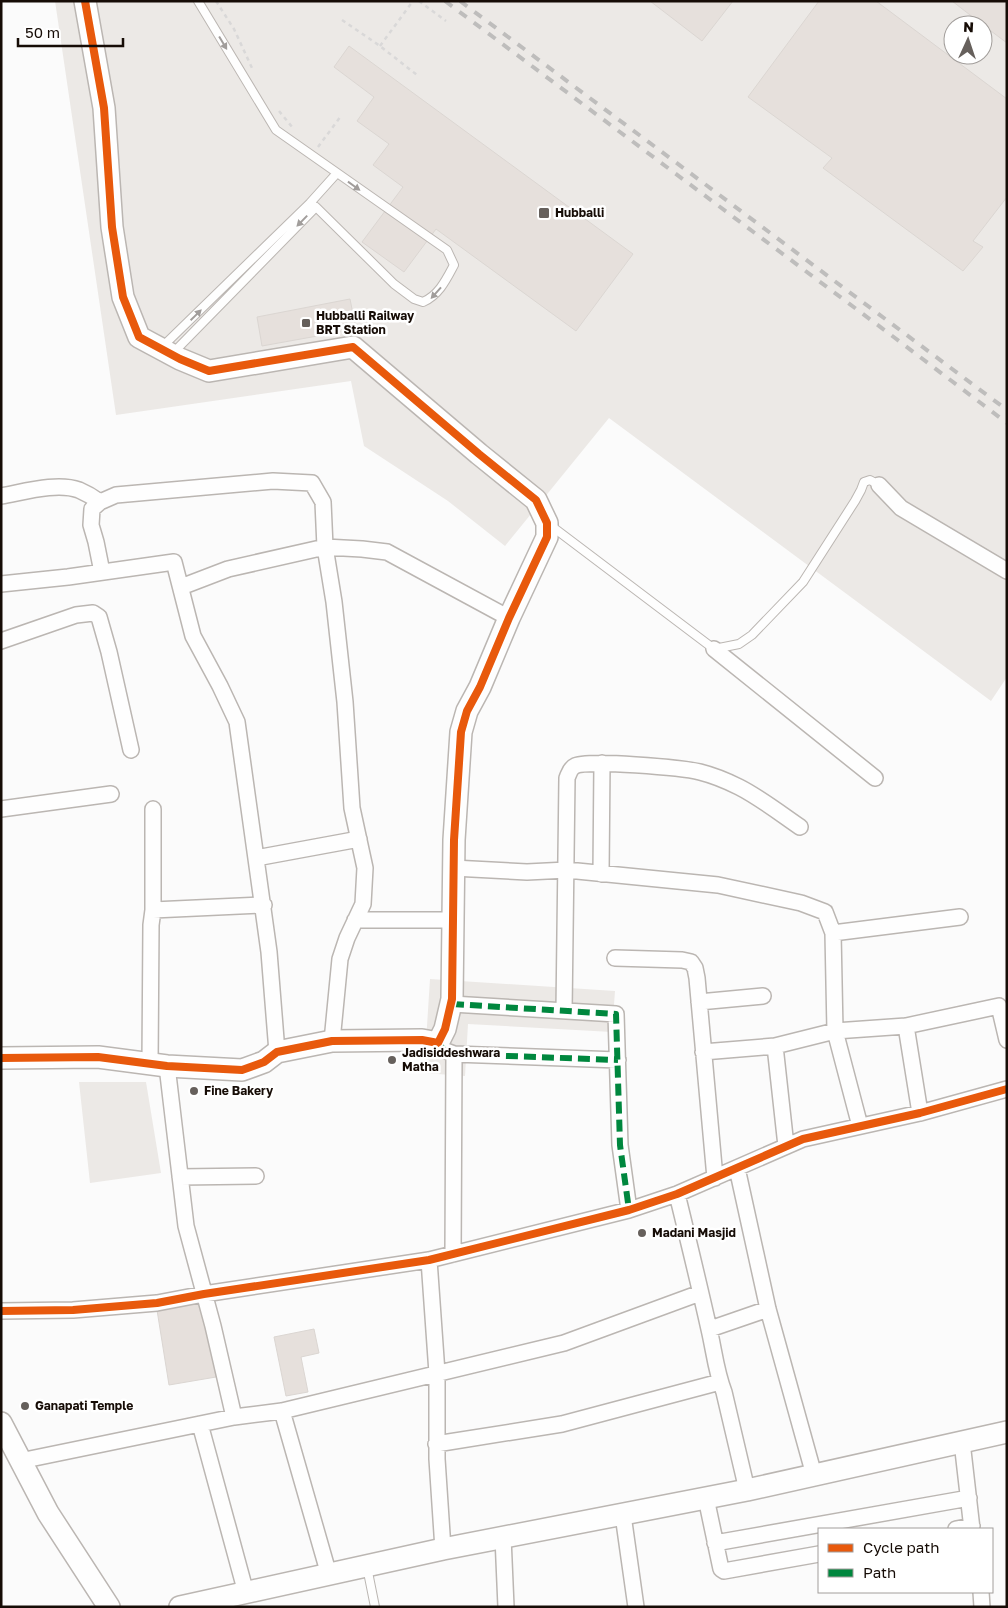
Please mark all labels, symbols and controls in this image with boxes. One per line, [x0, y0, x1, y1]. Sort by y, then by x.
scale bar [18, 15, 122, 47]
north arrow [943, 15, 993, 65]
text: N [963, 18, 974, 35]
text: 50 m [25, 23, 60, 41]
one-way arrow [218, 37, 227, 50]
one-way arrow [347, 180, 360, 191]
place label: Hubballi [555, 205, 604, 220]
marker: Hubballi [537, 206, 551, 220]
one-way arrow [297, 215, 309, 227]
one-way arrow [430, 286, 442, 298]
place label: Hubballi Railway BRT Station [316, 308, 415, 337]
one-way arrow [189, 309, 201, 321]
marker: Hubballi Railway BRT Station [300, 317, 312, 329]
place label: Jadisiddeshwara Matha [402, 1045, 500, 1074]
marker: Jadisiddeshwara Matha [386, 1054, 398, 1066]
place label: Fine Bakery [204, 1083, 274, 1098]
marker: Fine Bakery [188, 1085, 200, 1097]
place label: Madani Masjid [652, 1225, 736, 1240]
marker: Madani Masjid [636, 1227, 648, 1239]
place label: Ganapati Temple [35, 1398, 133, 1413]
marker: Ganapati Temple [19, 1400, 31, 1412]
legend [818, 1528, 993, 1593]
text: Cycle path [863, 1538, 939, 1556]
text: Path [863, 1563, 896, 1581]

